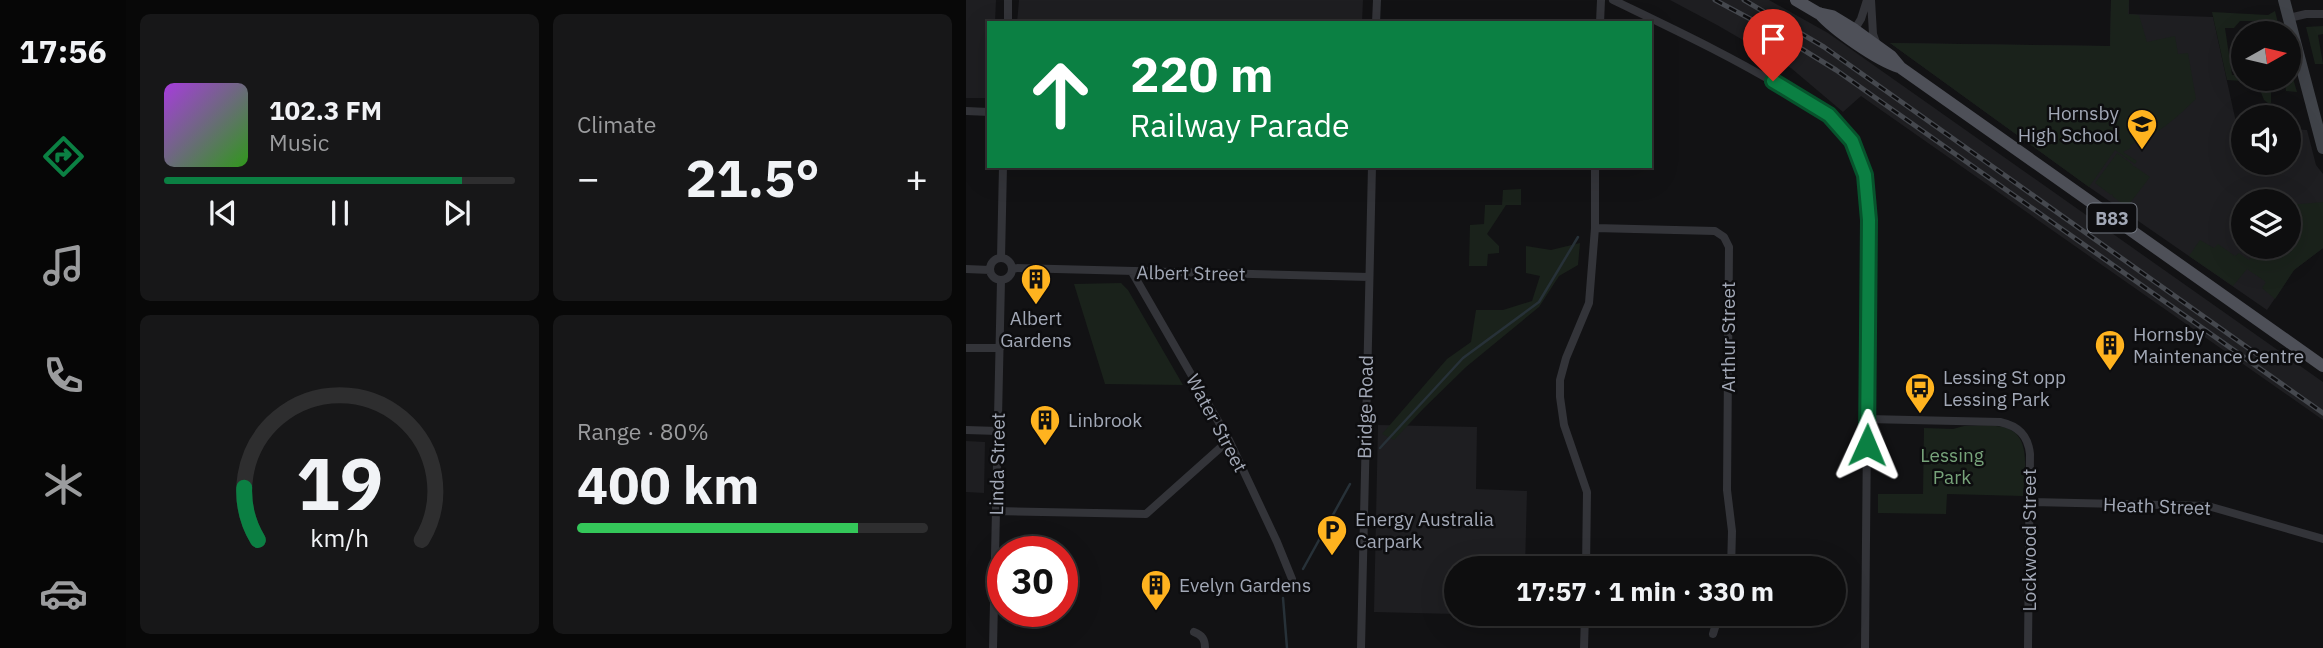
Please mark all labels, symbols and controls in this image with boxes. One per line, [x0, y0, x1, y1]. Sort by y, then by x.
pin [1743, 9, 1803, 81]
icon: arrive [1754, 20, 1792, 58]
north arrow [2231, 21, 2301, 91]
map controls [2231, 21, 2301, 259]
text: 17:56 [19, 30, 107, 72]
text: 220 m [1130, 42, 1274, 105]
icon: ahead [1015, 49, 1106, 140]
text: 102.3 FM [269, 93, 382, 127]
place label: Hornsby High School [2018, 101, 2120, 147]
text: Railway Parade [1130, 104, 1350, 146]
button: sound [2231, 105, 2301, 175]
school or university icon: Hornsby High School [2125, 107, 2159, 151]
text: Climate [577, 109, 656, 139]
text: Music [269, 127, 329, 157]
icon: directions [39, 132, 88, 181]
text: 21.5° [685, 144, 820, 211]
text: − [577, 153, 600, 202]
text: + [905, 153, 928, 202]
button: layers [2231, 189, 2301, 259]
icon: previous [204, 194, 242, 232]
icon: pause [321, 194, 359, 232]
icon: next [438, 194, 476, 232]
road number: B83 [2088, 204, 2136, 232]
icon: music [39, 241, 88, 290]
street label: Albert Street [1136, 260, 1246, 286]
building icon: Albert Gardens [1019, 262, 1053, 306]
street label: Arthur Street [1716, 281, 1740, 393]
place label: Albert Gardens [1000, 306, 1072, 352]
place label: Hornsby Maintenance Centre [2133, 322, 2304, 368]
building icon: Hornsby Maintenance Centre [2093, 328, 2127, 372]
icon: phone [39, 351, 88, 400]
street label: Bridge Road [1352, 355, 1378, 459]
place label: Lessing St opp Lessing Park [1943, 365, 2066, 411]
street label: Water Street [1181, 370, 1253, 476]
bus stop icon: Lessing St opp Lessing Park [1903, 371, 1937, 415]
building icon: Linbrook [1028, 403, 1062, 447]
place label: Linbrook [1068, 408, 1142, 432]
position arrow [1830, 408, 1904, 482]
street label: Linda Street [984, 412, 1010, 516]
text: Range · 80% [577, 416, 709, 446]
text: 19 [296, 436, 383, 531]
park label: Lessing Park [1920, 443, 1984, 489]
text: 400 km [577, 451, 759, 518]
icon: climate [39, 460, 88, 509]
street label: Lockwood Street [2017, 469, 2041, 611]
street label: Heath Street [2103, 492, 2211, 520]
place label: Energy Australia Carpark [1355, 507, 1494, 553]
parking icon: Energy Australia Carpark [1315, 513, 1349, 557]
text: km/h [310, 521, 369, 554]
speed limit sign: 30 [987, 536, 1078, 627]
building icon: Evelyn Gardens [1139, 568, 1173, 612]
icon: car [39, 569, 88, 618]
place label: Evelyn Gardens [1179, 573, 1311, 597]
text: 17:57 · 1 min · 330 m [1516, 574, 1774, 608]

